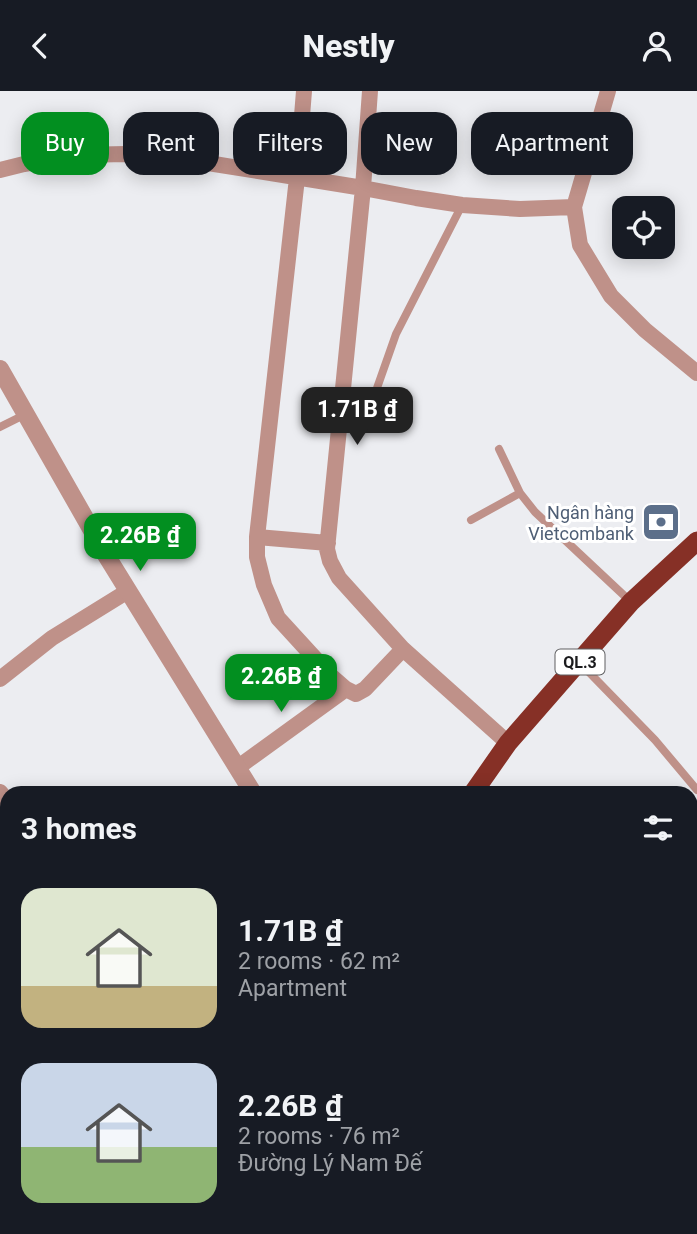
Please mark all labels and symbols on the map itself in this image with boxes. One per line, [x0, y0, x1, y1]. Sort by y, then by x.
pin: 1.71B ₫ [292, 387, 422, 447]
bank icon: Ngân hàng Vietcombank [640, 501, 682, 543]
place label: Ngân hàng Vietcombank [528, 502, 635, 544]
pin: 2.26B ₫ [75, 513, 205, 573]
road number: QL.3 [556, 649, 604, 675]
pin: 2.26B ₫ [216, 655, 346, 714]

